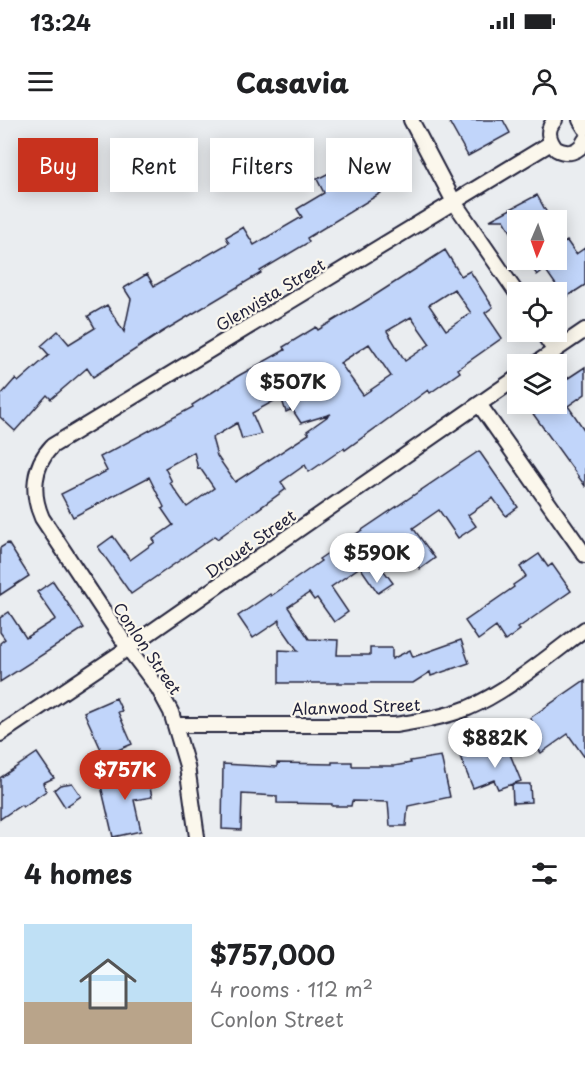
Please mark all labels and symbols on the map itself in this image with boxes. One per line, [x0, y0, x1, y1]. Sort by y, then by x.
north arrow [507, 210, 567, 270]
street label: Glenvista Street [211, 252, 330, 336]
pin: $507K [251, 362, 335, 413]
street label: Drouet Street [200, 503, 301, 583]
pin: $590K [335, 533, 419, 584]
street label: Conlon Street [108, 597, 188, 699]
street label: Alanwood Street [291, 692, 421, 720]
pin: $882K [453, 718, 537, 769]
pin: $757K [83, 750, 167, 801]

